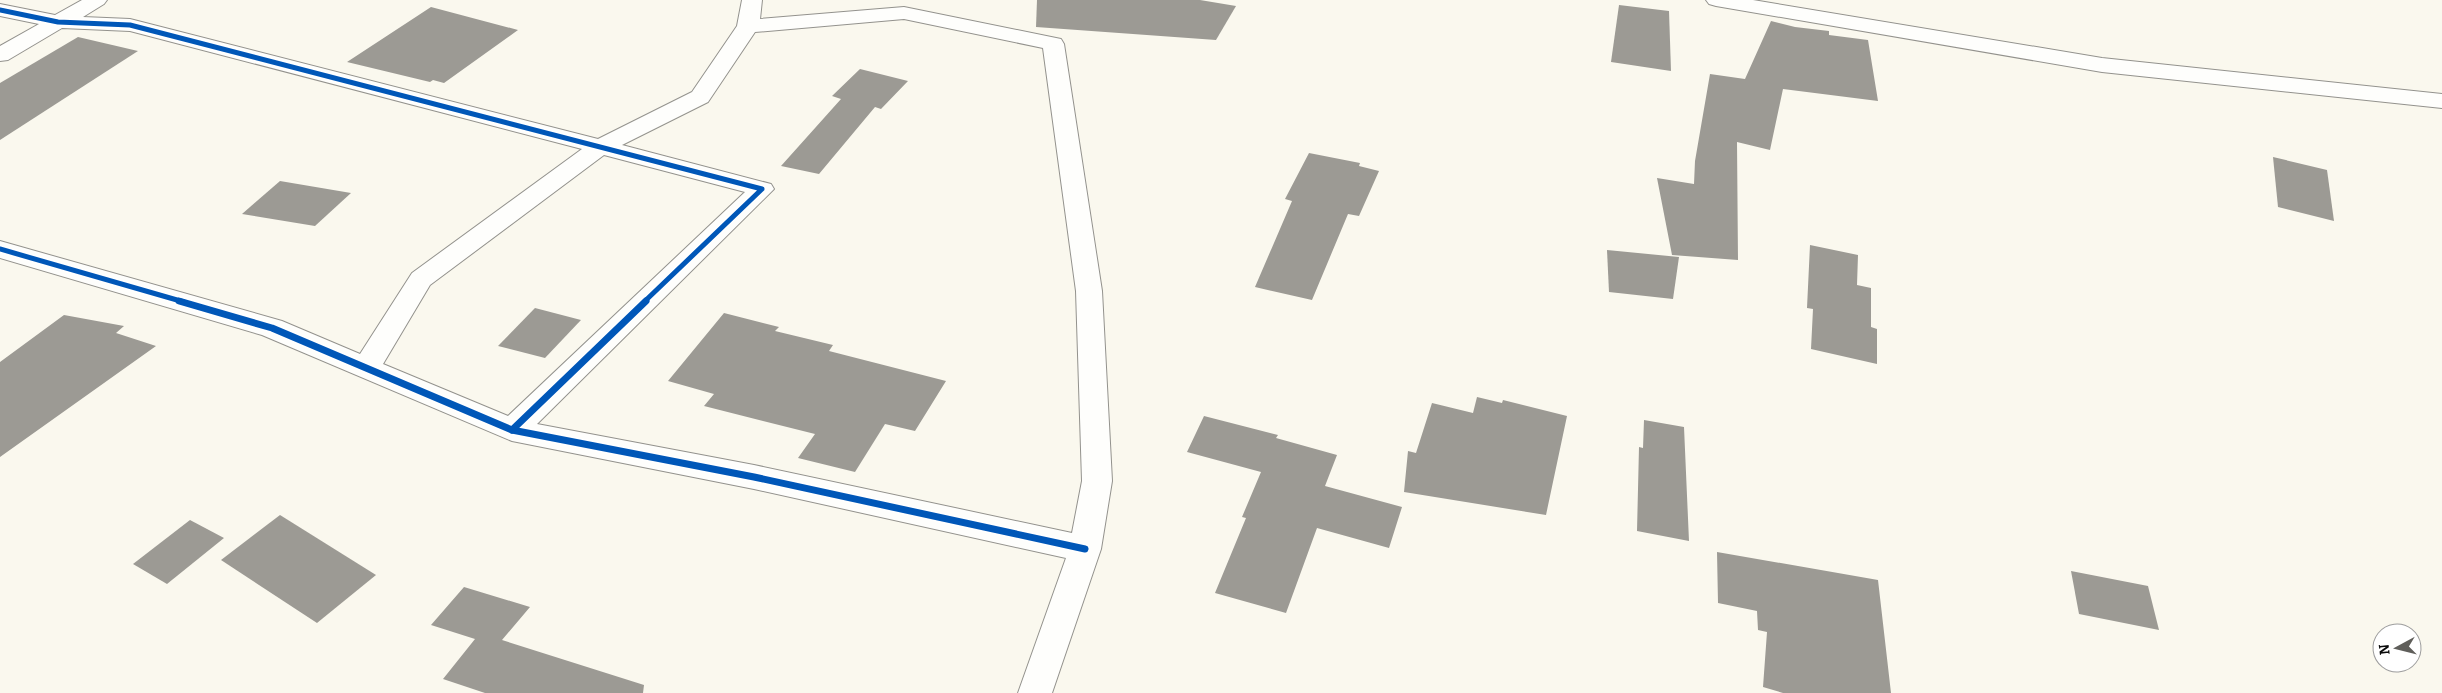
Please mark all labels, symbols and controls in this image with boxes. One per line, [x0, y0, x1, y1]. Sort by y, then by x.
north arrow [2372, 623, 2422, 673]
text: N [2375, 643, 2394, 656]

